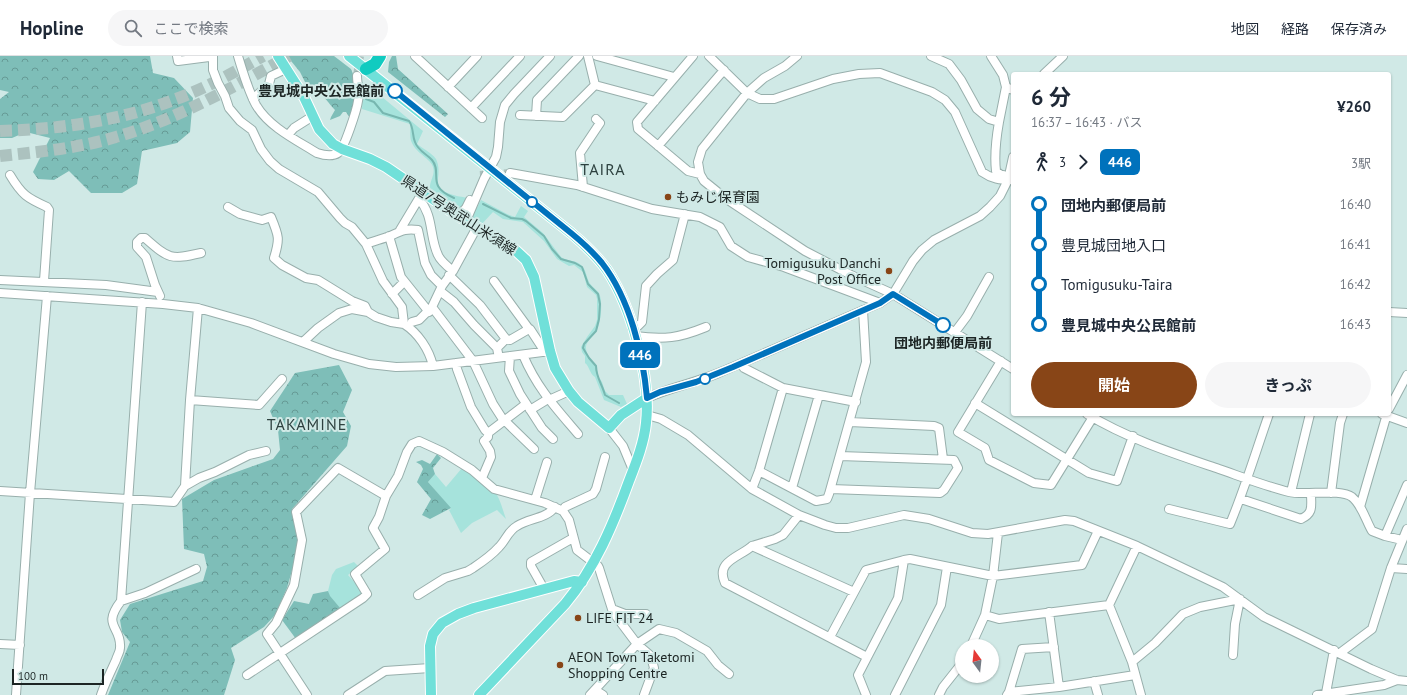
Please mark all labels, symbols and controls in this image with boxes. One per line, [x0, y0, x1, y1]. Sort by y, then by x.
search box [108, 10, 388, 46]
text: Hopline [20, 16, 84, 40]
icon: search [122, 17, 144, 39]
text: ここで検索 [154, 19, 229, 38]
text: 地図 [1231, 20, 1259, 38]
text: 経路 [1281, 20, 1309, 38]
text: 保存済み [1331, 20, 1387, 38]
place label: 豊見城中央公民館前 [258, 82, 384, 100]
marker: 豊見城中央公民館前 [387, 83, 403, 99]
text: 6 分 [1031, 83, 1071, 111]
text: ¥260 [1337, 97, 1371, 116]
text: 16:37 – 16:43 · バス [1031, 114, 1143, 131]
icon: walk [1031, 151, 1053, 173]
icon: forward [1072, 151, 1094, 173]
text: 446 [1108, 153, 1132, 171]
text: 3 [1059, 154, 1066, 171]
text: 3駅 [1351, 155, 1371, 172]
district label: TAIRA [580, 159, 626, 179]
street label: 県道7号奥武山米須線 [398, 171, 520, 259]
place label: もみじ保育園 [676, 188, 760, 206]
marker: もみじ保育園 [663, 192, 673, 202]
unlabelled marker [526, 196, 538, 208]
text: 団地内郵便局前 [1061, 196, 1166, 215]
text: 16:40 [1340, 196, 1371, 213]
text: 豊見城団地入口 [1061, 236, 1166, 255]
text: 16:41 [1340, 236, 1371, 253]
place label: Tomigusuku Danchi Post Office [764, 254, 881, 288]
marker: Tomigusuku Danchi Post Office [884, 266, 894, 276]
text: Tomigusuku-Taira [1061, 275, 1172, 294]
text: 16:42 [1340, 276, 1371, 293]
text: 豊見城中央公民館前 [1061, 316, 1196, 335]
text: 16:43 [1340, 316, 1371, 333]
marker: 団地内郵便局前 [935, 317, 951, 333]
place label: 団地内郵便局前 [894, 334, 992, 352]
line badge: 446 [617, 342, 663, 368]
text: 446 [628, 346, 652, 364]
button: 開始 [1031, 362, 1197, 408]
button: きっぷ [1205, 362, 1371, 408]
unlabelled marker [699, 373, 711, 385]
district label: TAKAMINE [267, 414, 347, 434]
place label: LIFE FIT 24 [586, 609, 654, 627]
marker: LIFE FIT 24 [573, 613, 583, 623]
north arrow [955, 639, 999, 683]
map controls [955, 639, 999, 683]
place label: AEON Town Taketomi Shopping Centre [568, 648, 695, 682]
marker: AEON Town Taketomi Shopping Centre [555, 660, 565, 670]
scale bar [12, 667, 104, 686]
text: 100 m [18, 669, 48, 683]

